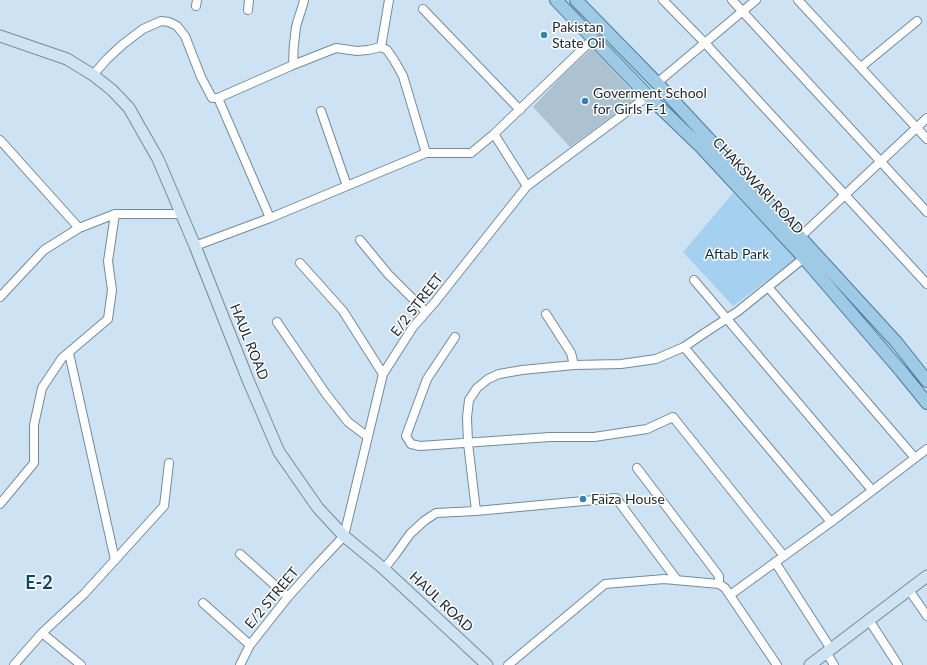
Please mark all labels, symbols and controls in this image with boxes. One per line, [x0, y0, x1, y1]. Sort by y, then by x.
place label: Pakistan State Oil [552, 19, 605, 52]
marker: Pakistan State Oil [539, 30, 549, 40]
place label: Goverment School for Girls F-1 [593, 85, 707, 118]
marker: Goverment School for Girls F-1 [580, 96, 590, 106]
street label: CHAKSWARI ROAD [709, 134, 807, 238]
park label: Aftab Park [705, 246, 769, 262]
street label: E/2 STREET [387, 270, 447, 340]
street label: HAUL ROAD [226, 301, 272, 383]
place label: Faiza House [591, 491, 665, 507]
marker: Faiza House [578, 494, 588, 504]
street label: E/2 STREET [241, 564, 303, 632]
street label: HAUL ROAD [406, 568, 476, 636]
district label: E-2 [25, 572, 53, 594]

